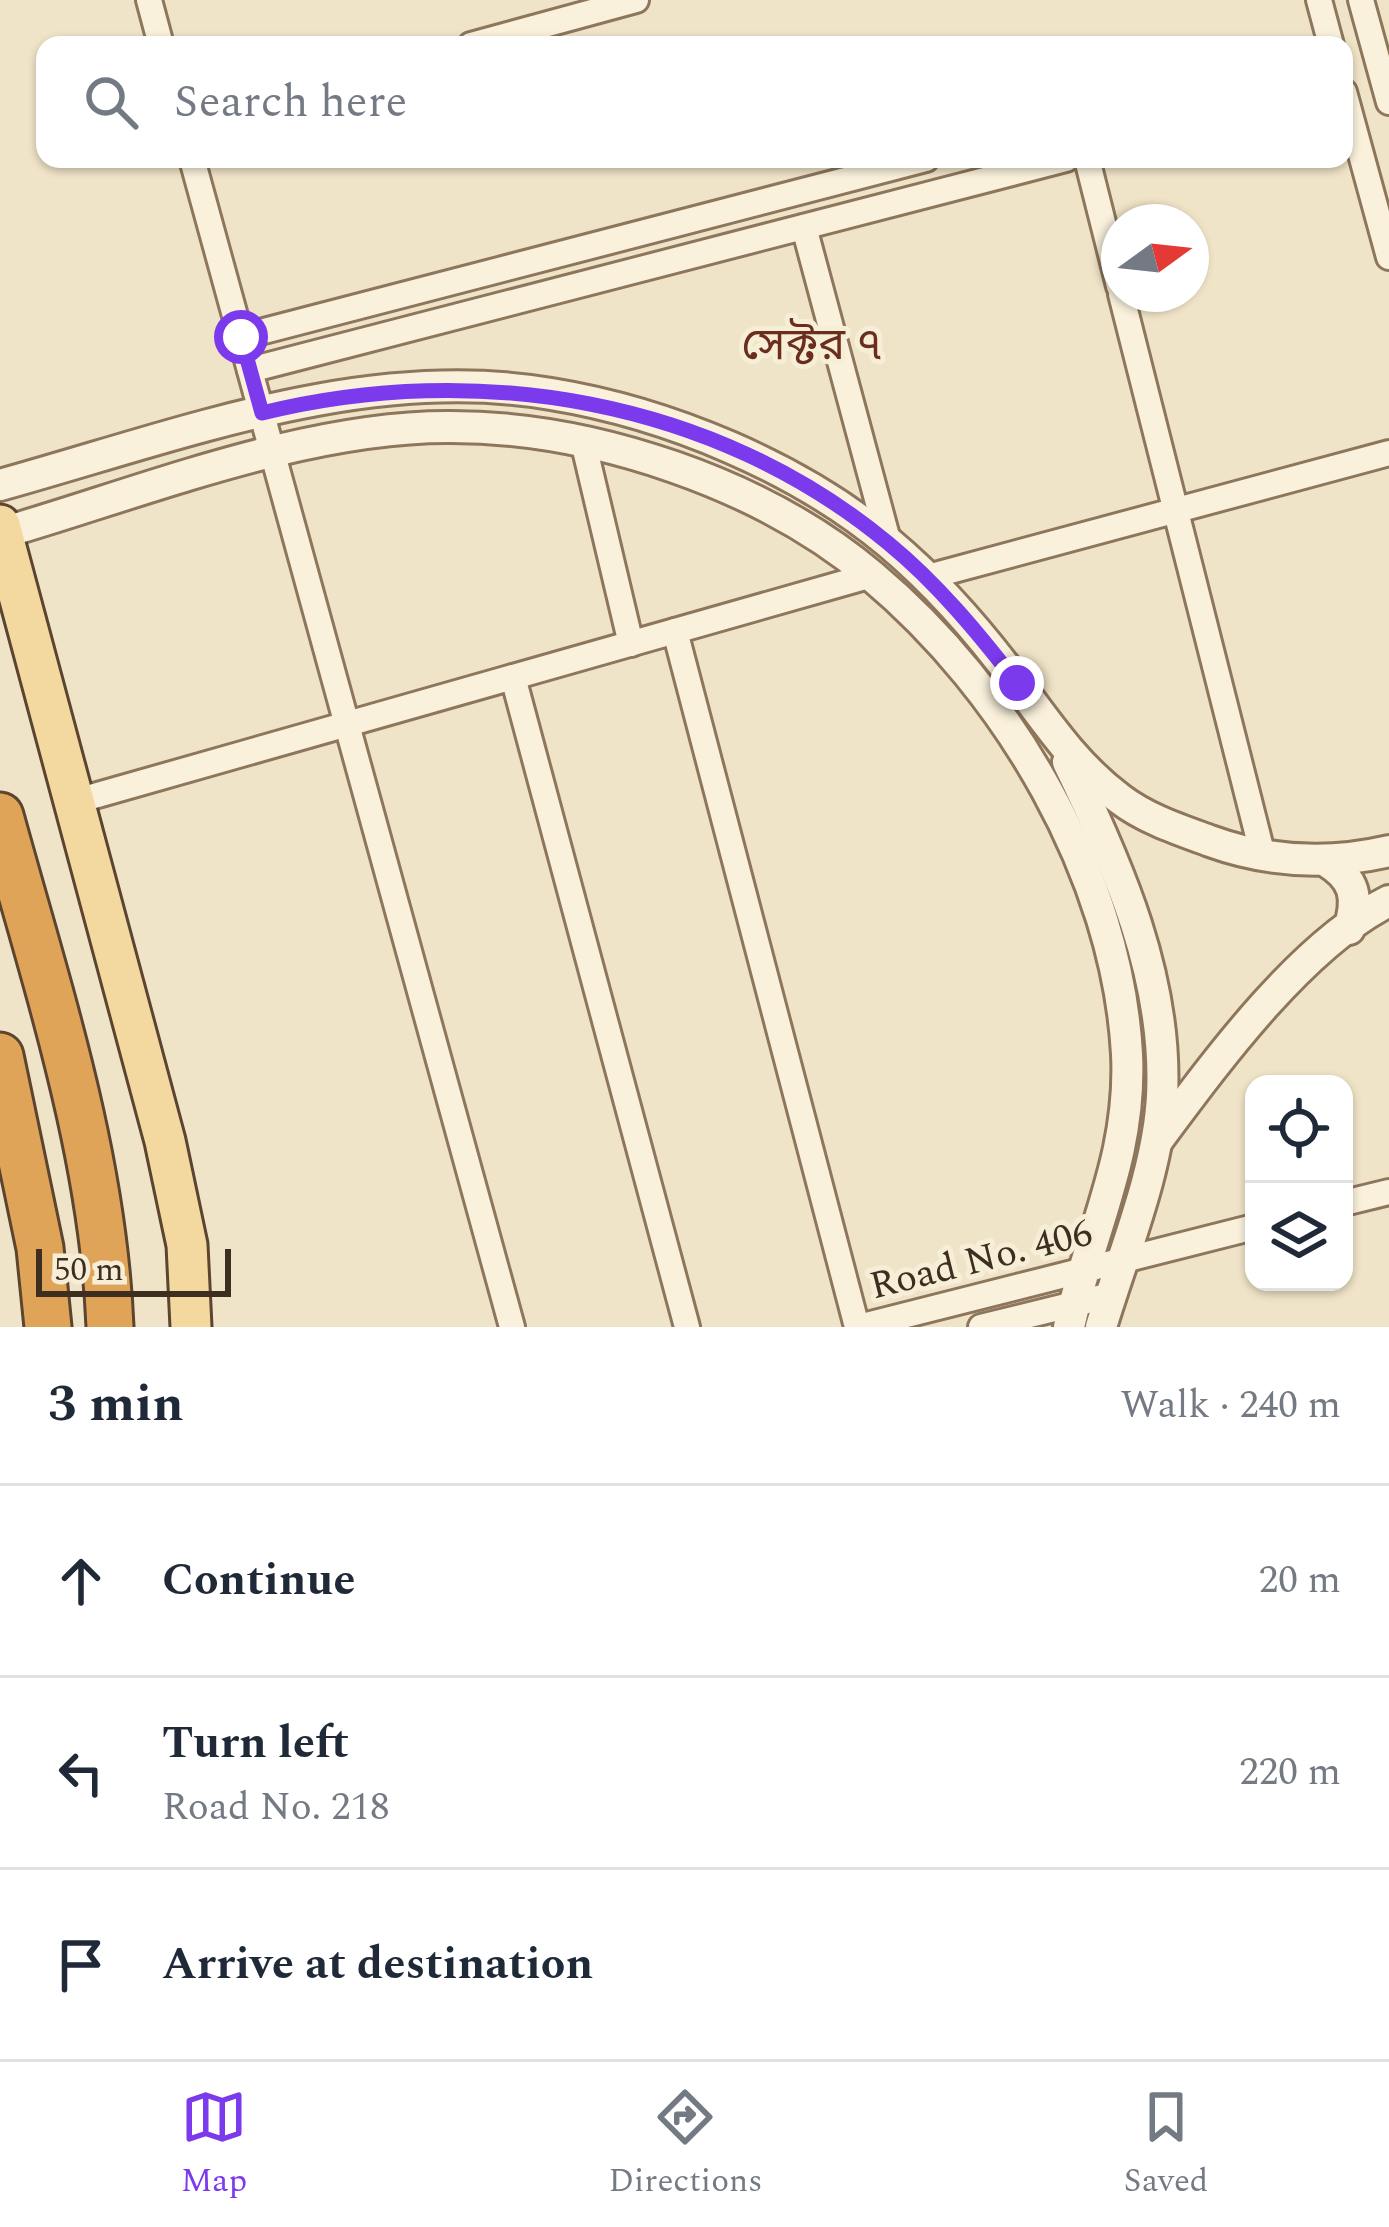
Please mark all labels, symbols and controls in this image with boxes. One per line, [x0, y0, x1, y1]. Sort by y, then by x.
search box [36, 36, 1353, 168]
text: Search here [174, 68, 407, 137]
icon: search [78, 69, 144, 135]
north arrow [1101, 204, 1209, 312]
route start [214, 310, 268, 364]
district label: সেক্টর ৭ [741, 311, 883, 380]
route end [990, 656, 1044, 710]
map controls [1245, 1075, 1353, 1291]
button: locate [1245, 1075, 1353, 1183]
button: layers [1245, 1183, 1353, 1291]
street label: Road No. 406 [863, 1204, 1099, 1316]
scale bar [36, 1243, 231, 1296]
text: 50 m [54, 1245, 124, 1295]
text: 3 min [48, 1366, 184, 1444]
text: Walk · 240 m [1120, 1376, 1341, 1435]
text: Continue [162, 1546, 355, 1615]
icon: ahead [48, 1548, 114, 1614]
text: 20 m [1259, 1551, 1341, 1610]
text: Turn left [162, 1709, 349, 1778]
icon: left [48, 1740, 114, 1806]
text: 220 m [1239, 1743, 1341, 1802]
text: Road No. 218 [162, 1778, 390, 1837]
text: Arrive at destination [162, 1930, 593, 1999]
icon: arrive [48, 1932, 114, 1998]
tab: Map [181, 2084, 247, 2206]
tab: Directions [608, 2084, 762, 2206]
tab: Saved [1124, 2084, 1208, 2206]

